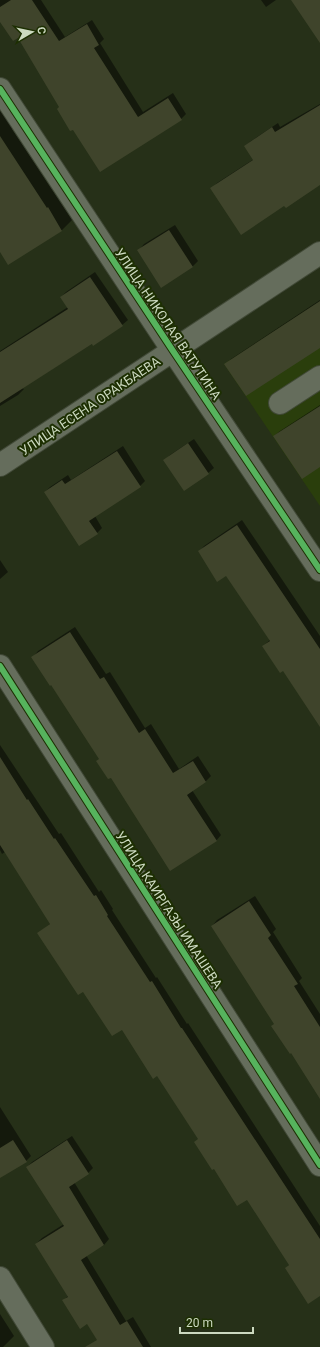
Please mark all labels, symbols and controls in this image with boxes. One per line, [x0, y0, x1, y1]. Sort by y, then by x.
north arrow [12, 12, 52, 52]
text: С [34, 26, 48, 35]
street label: УЛИЦА НИКОЛАЯ ВАТУТИНА [112, 246, 225, 403]
street label: УЛИЦА ЕСЕНА ОРАКБАЕВА [17, 353, 163, 459]
street label: УЛИЦА КАИРГАЗЫ ИМАШЕВА [113, 829, 226, 992]
scale bar [180, 1309, 253, 1335]
text: 20 m [186, 1316, 213, 1330]

